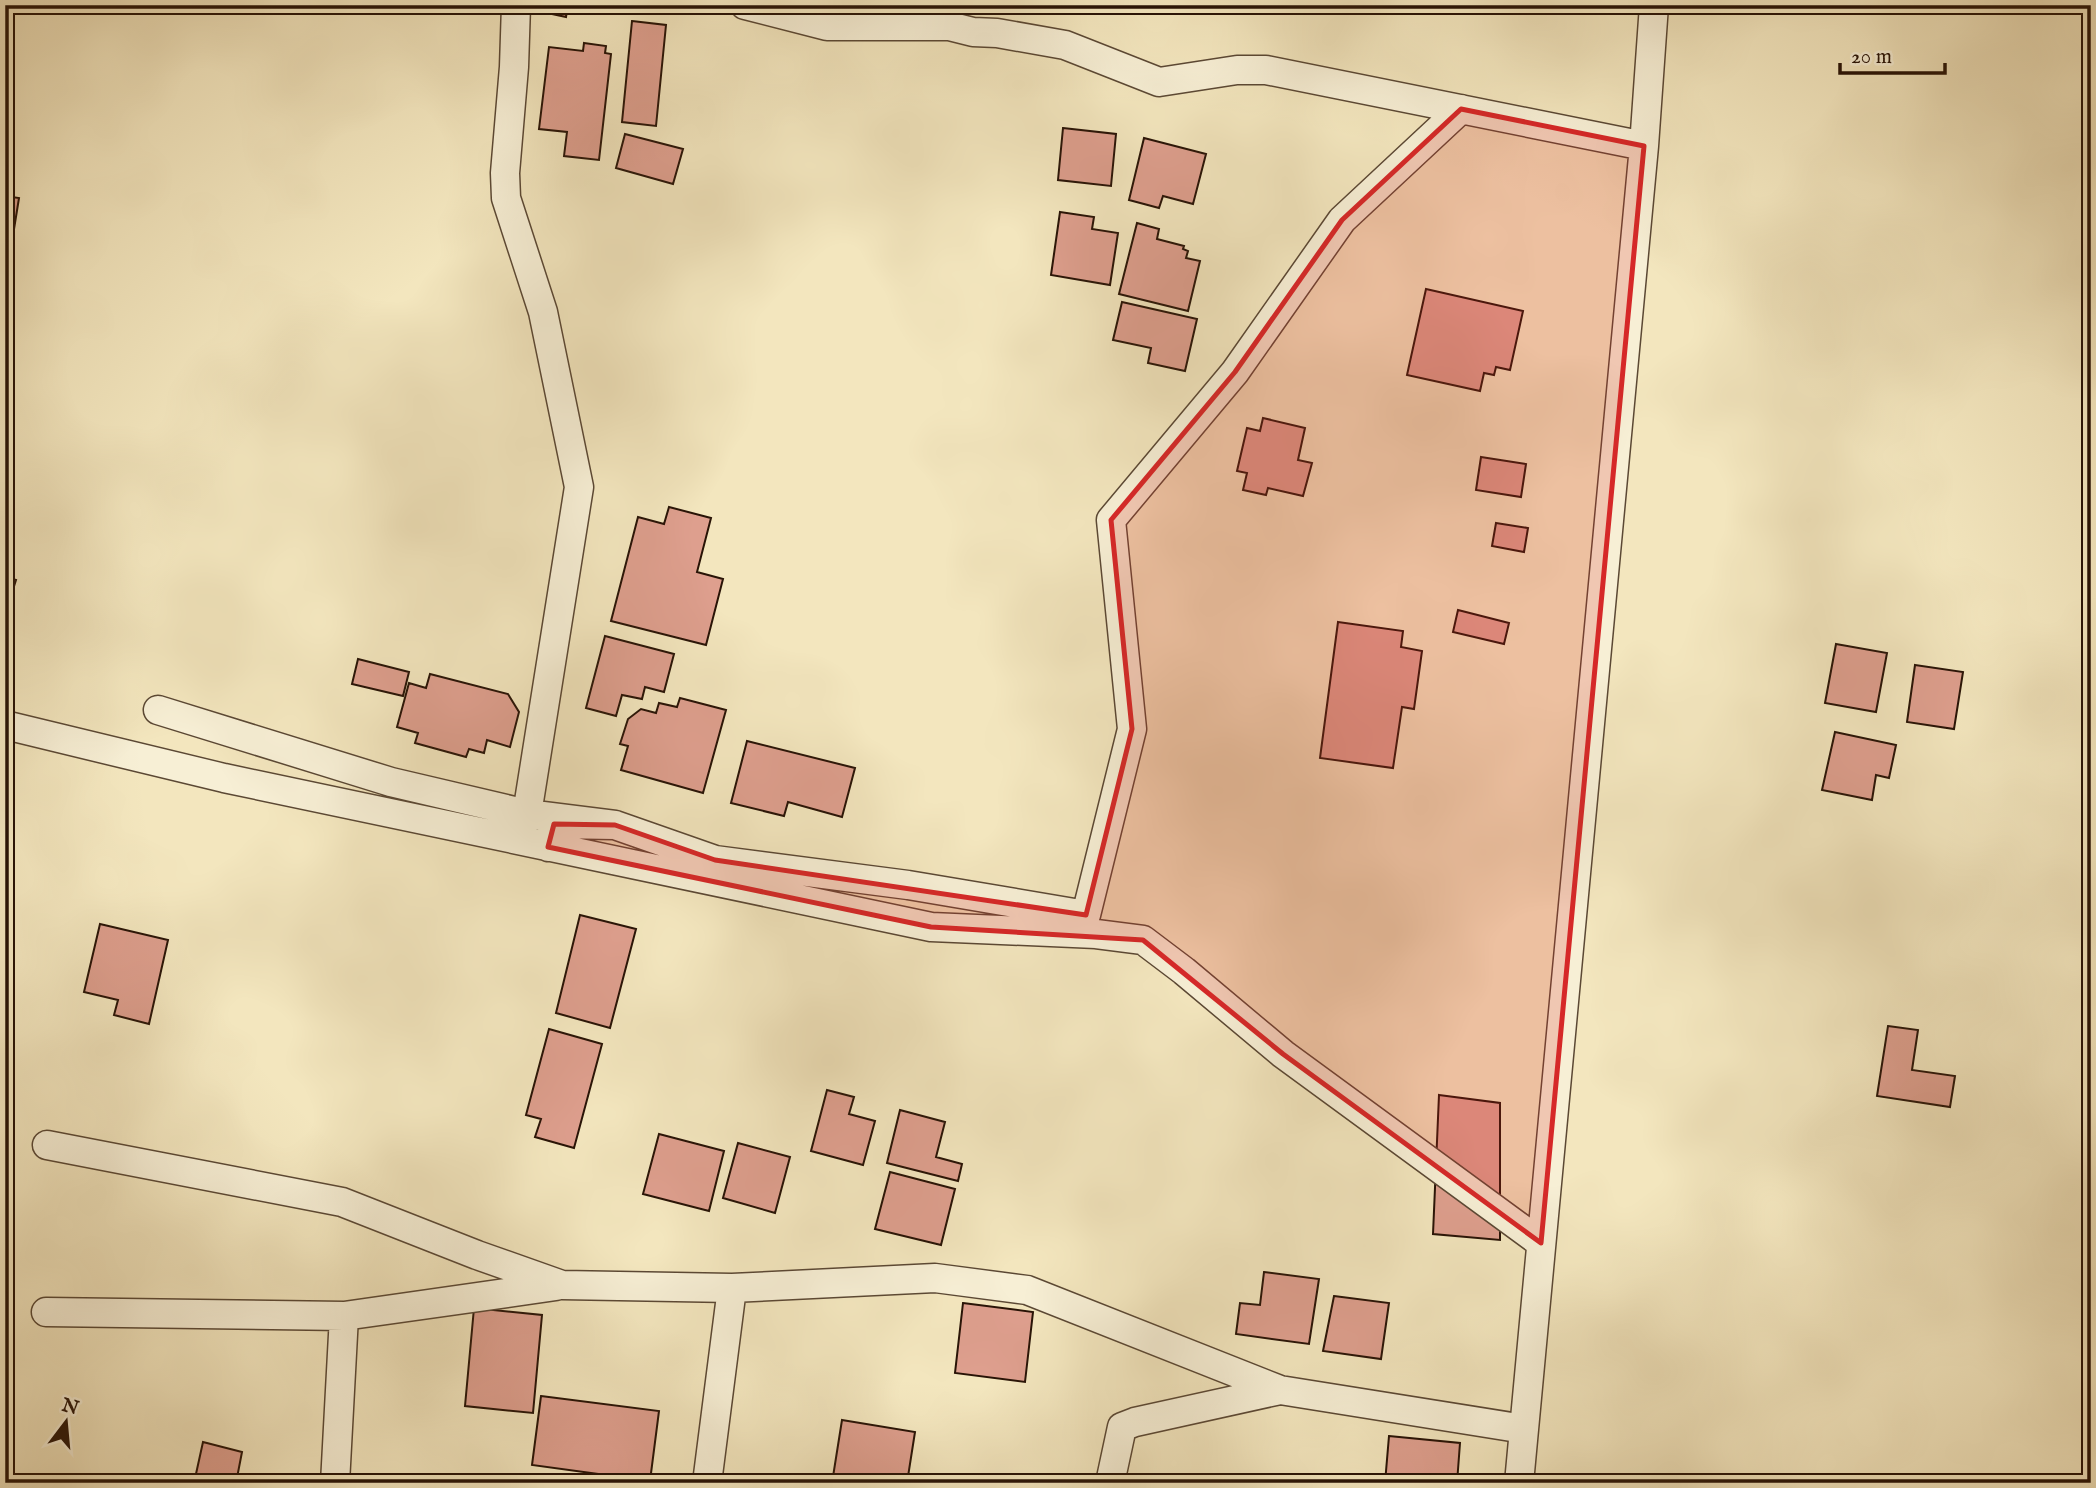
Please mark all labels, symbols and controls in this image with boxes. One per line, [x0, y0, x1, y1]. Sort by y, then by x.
scale bar [1840, 32, 1946, 76]
text: 20 m [1851, 44, 1892, 71]
north arrow [32, 1386, 102, 1456]
text: N [58, 1394, 82, 1422]

